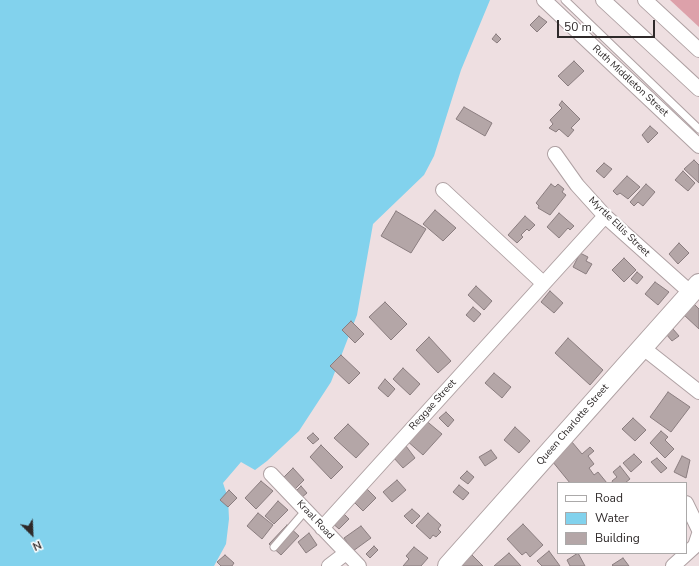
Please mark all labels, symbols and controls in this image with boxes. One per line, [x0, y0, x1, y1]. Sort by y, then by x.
scale bar [559, 12, 657, 38]
text: 50 m [564, 19, 592, 35]
street label: Ruth Middleton Street [590, 43, 670, 119]
street label: Myrtle Ellis Street [586, 195, 652, 259]
street label: Reggae Street [407, 377, 459, 433]
street label: Queen Charlotte Street [534, 382, 612, 468]
legend [557, 482, 687, 554]
text: Road [595, 490, 623, 506]
street label: Kraal Road [294, 498, 336, 542]
text: Water [595, 510, 629, 526]
north arrow [12, 514, 52, 554]
text: Building [595, 530, 640, 546]
text: N [30, 537, 44, 554]

